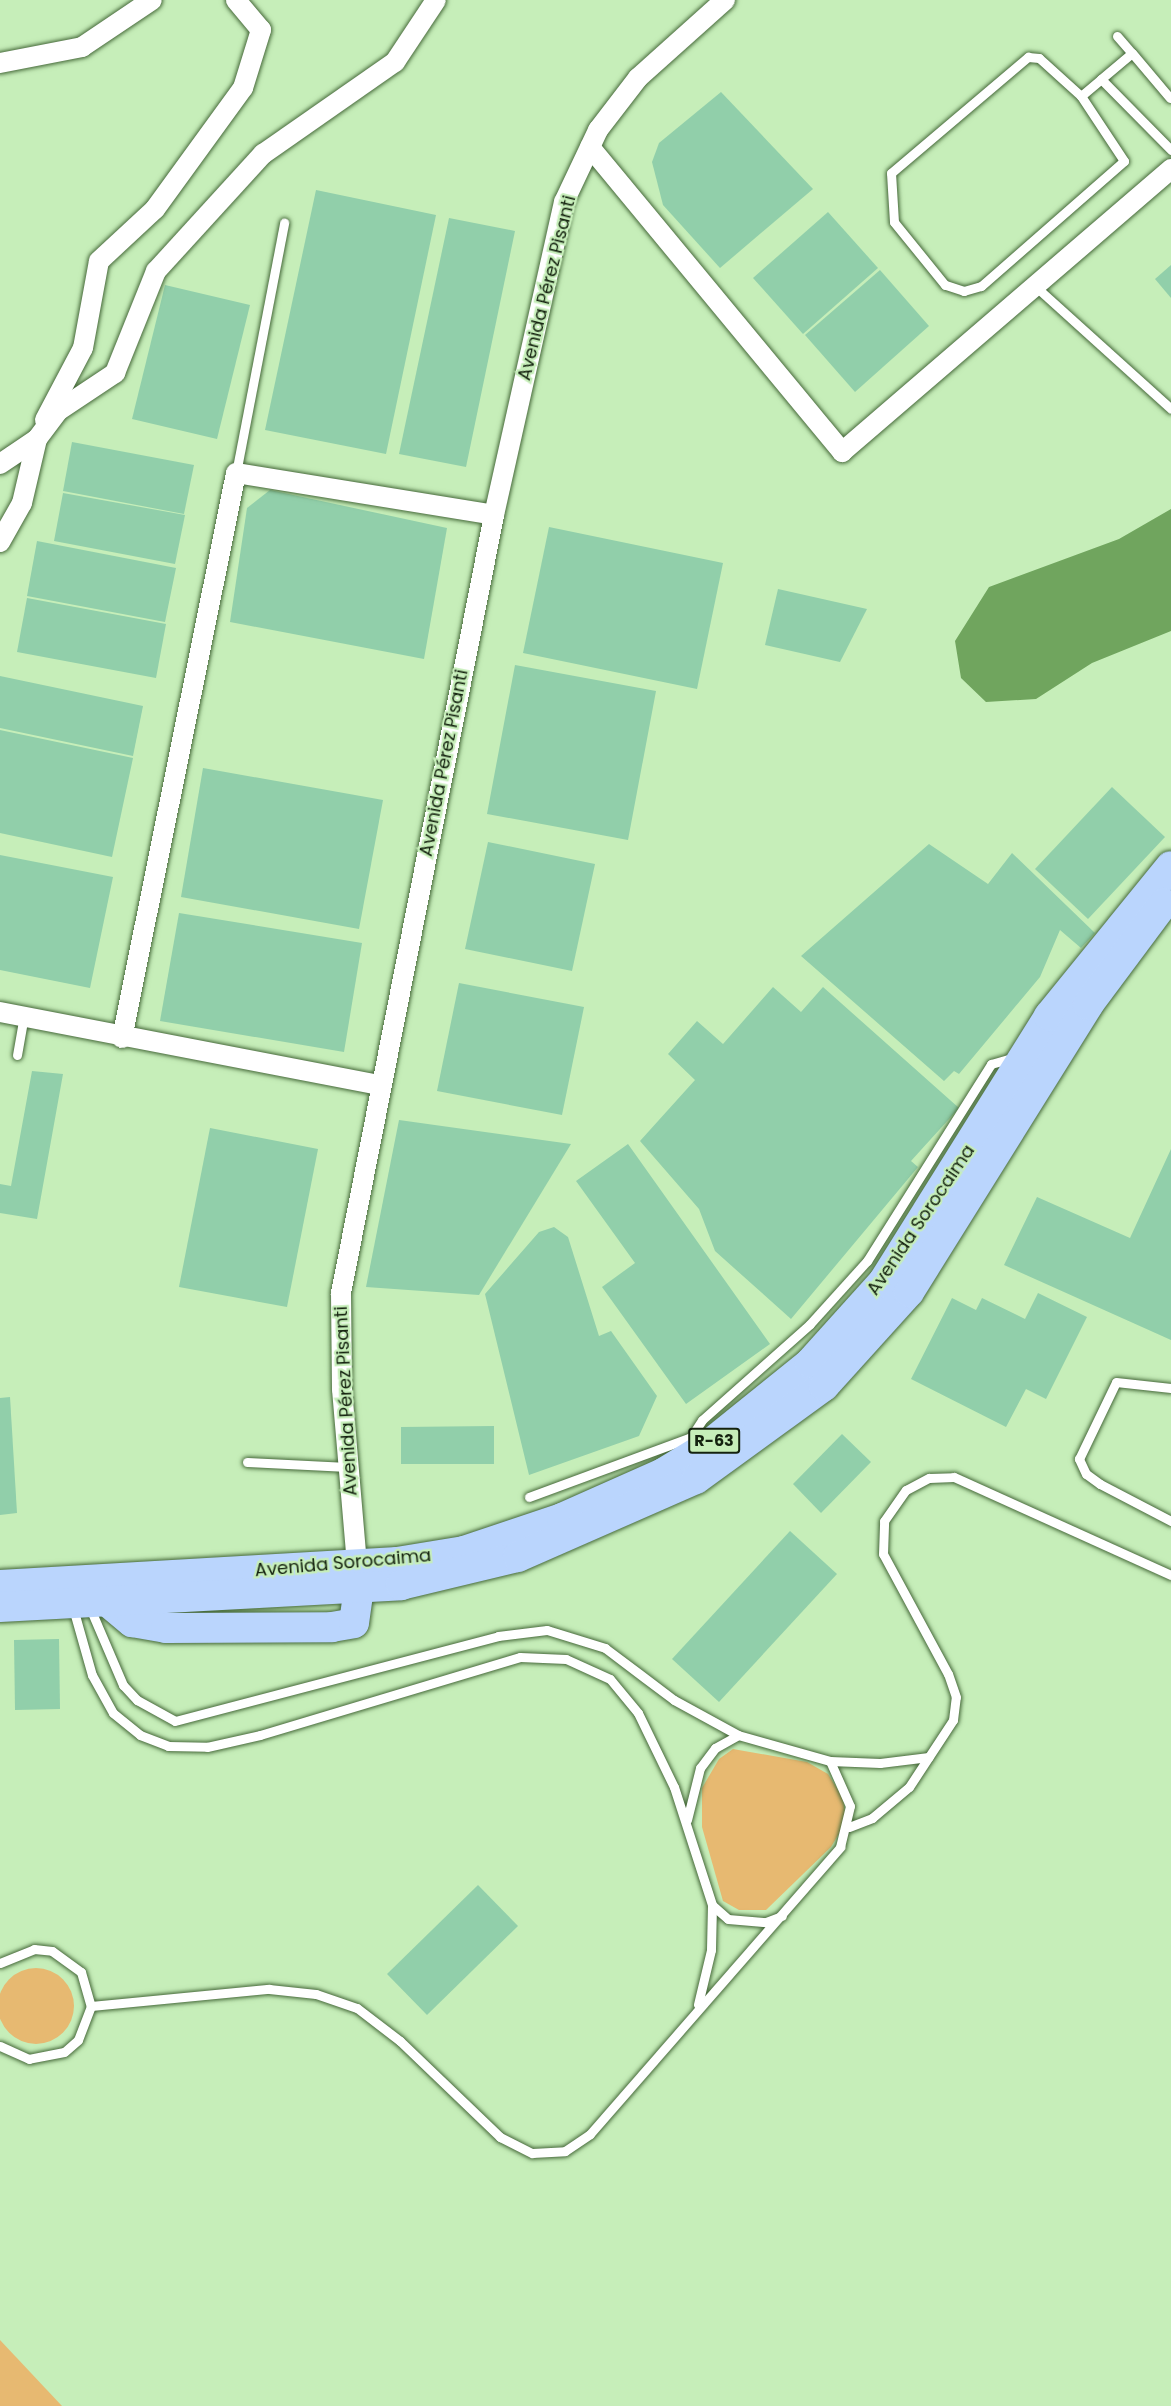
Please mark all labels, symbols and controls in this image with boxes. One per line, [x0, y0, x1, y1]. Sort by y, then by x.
street label: Avenida Pérez Pisanti [514, 193, 580, 383]
street label: Avenida Pérez Pisanti [415, 668, 473, 858]
street label: Avenida Sorocaima [863, 1141, 979, 1299]
street label: Avenida Pérez Pisanti [330, 1306, 362, 1496]
road number: R-63 [687, 1428, 741, 1454]
street label: Avenida Sorocaima [254, 1545, 432, 1581]

